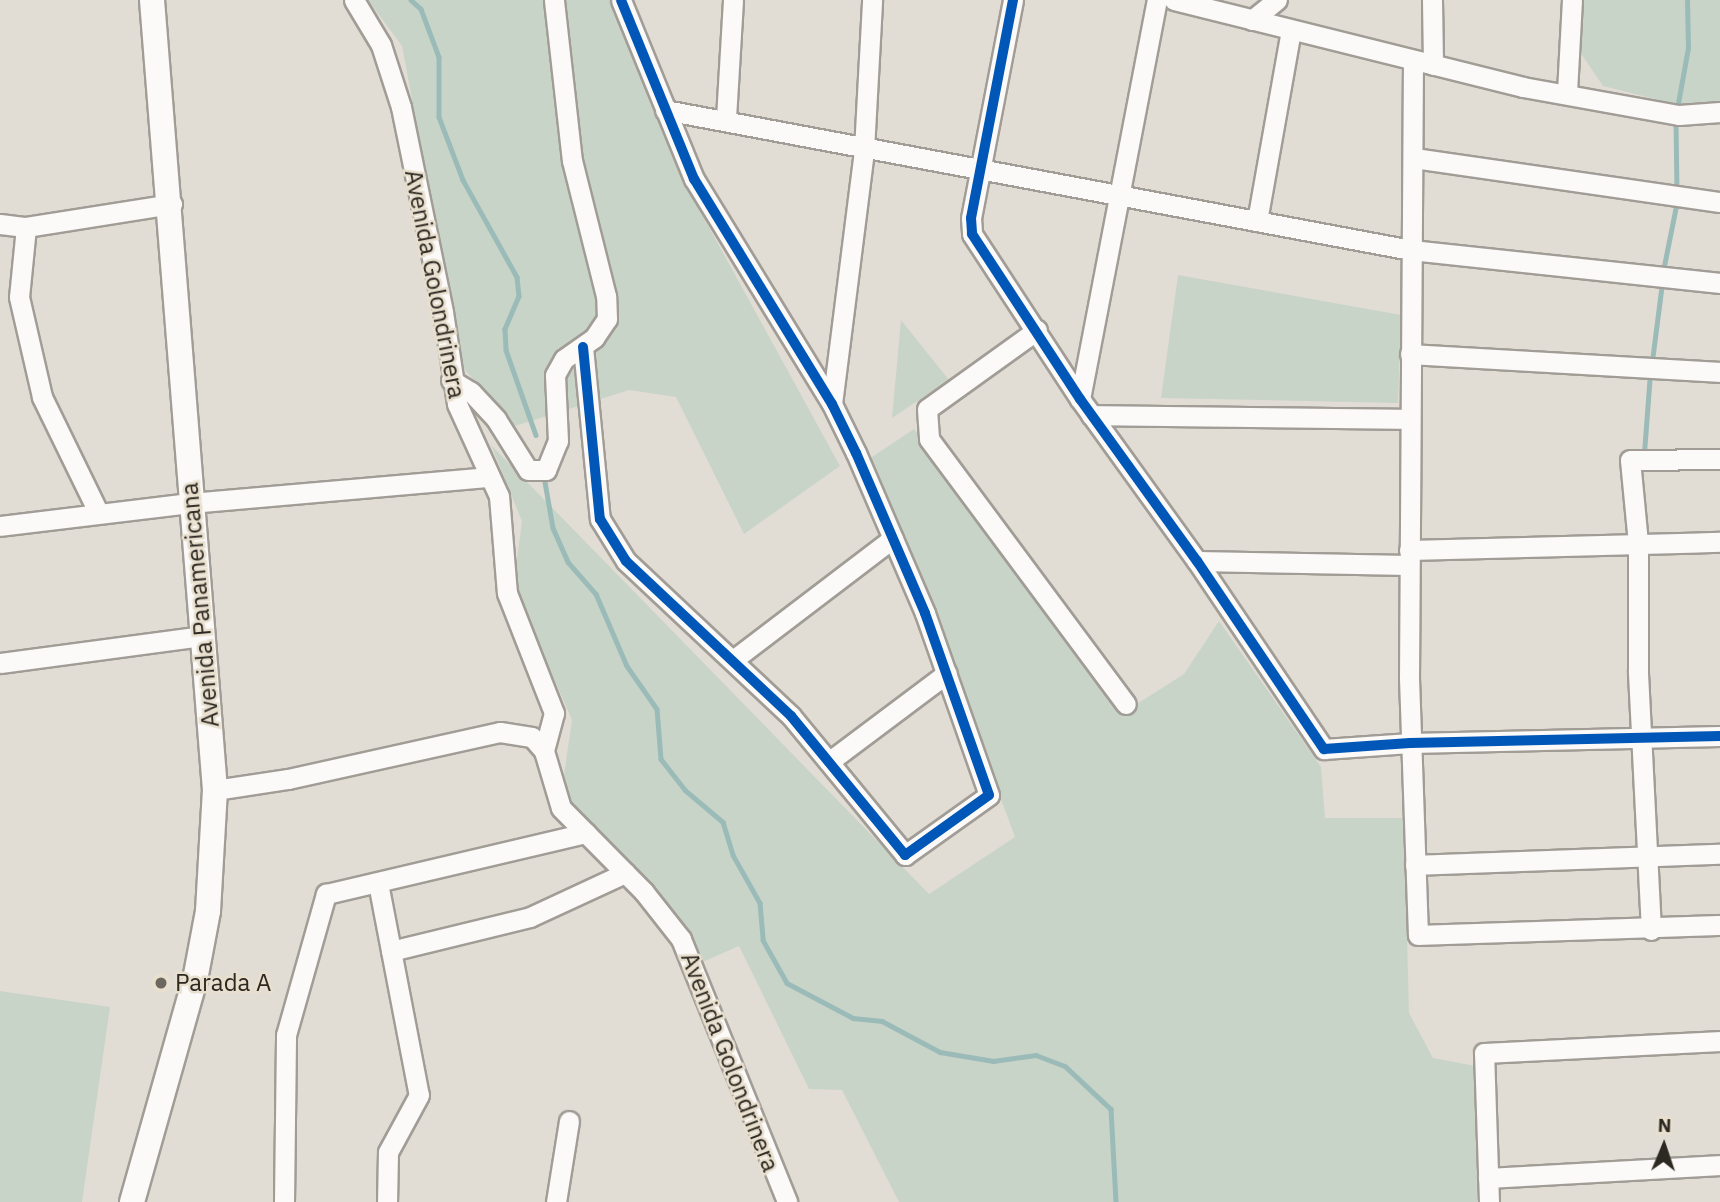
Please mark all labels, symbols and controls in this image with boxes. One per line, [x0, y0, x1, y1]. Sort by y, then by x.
street label: Avenida Golondrinera [399, 167, 471, 401]
street label: Avenida Panamericana [175, 481, 225, 729]
street label: Avenida Golondrinera [675, 948, 785, 1176]
place label: Parada A [175, 969, 271, 997]
marker: Parada A [153, 975, 169, 991]
north arrow [1629, 1111, 1699, 1181]
text: N [1657, 1113, 1672, 1137]

